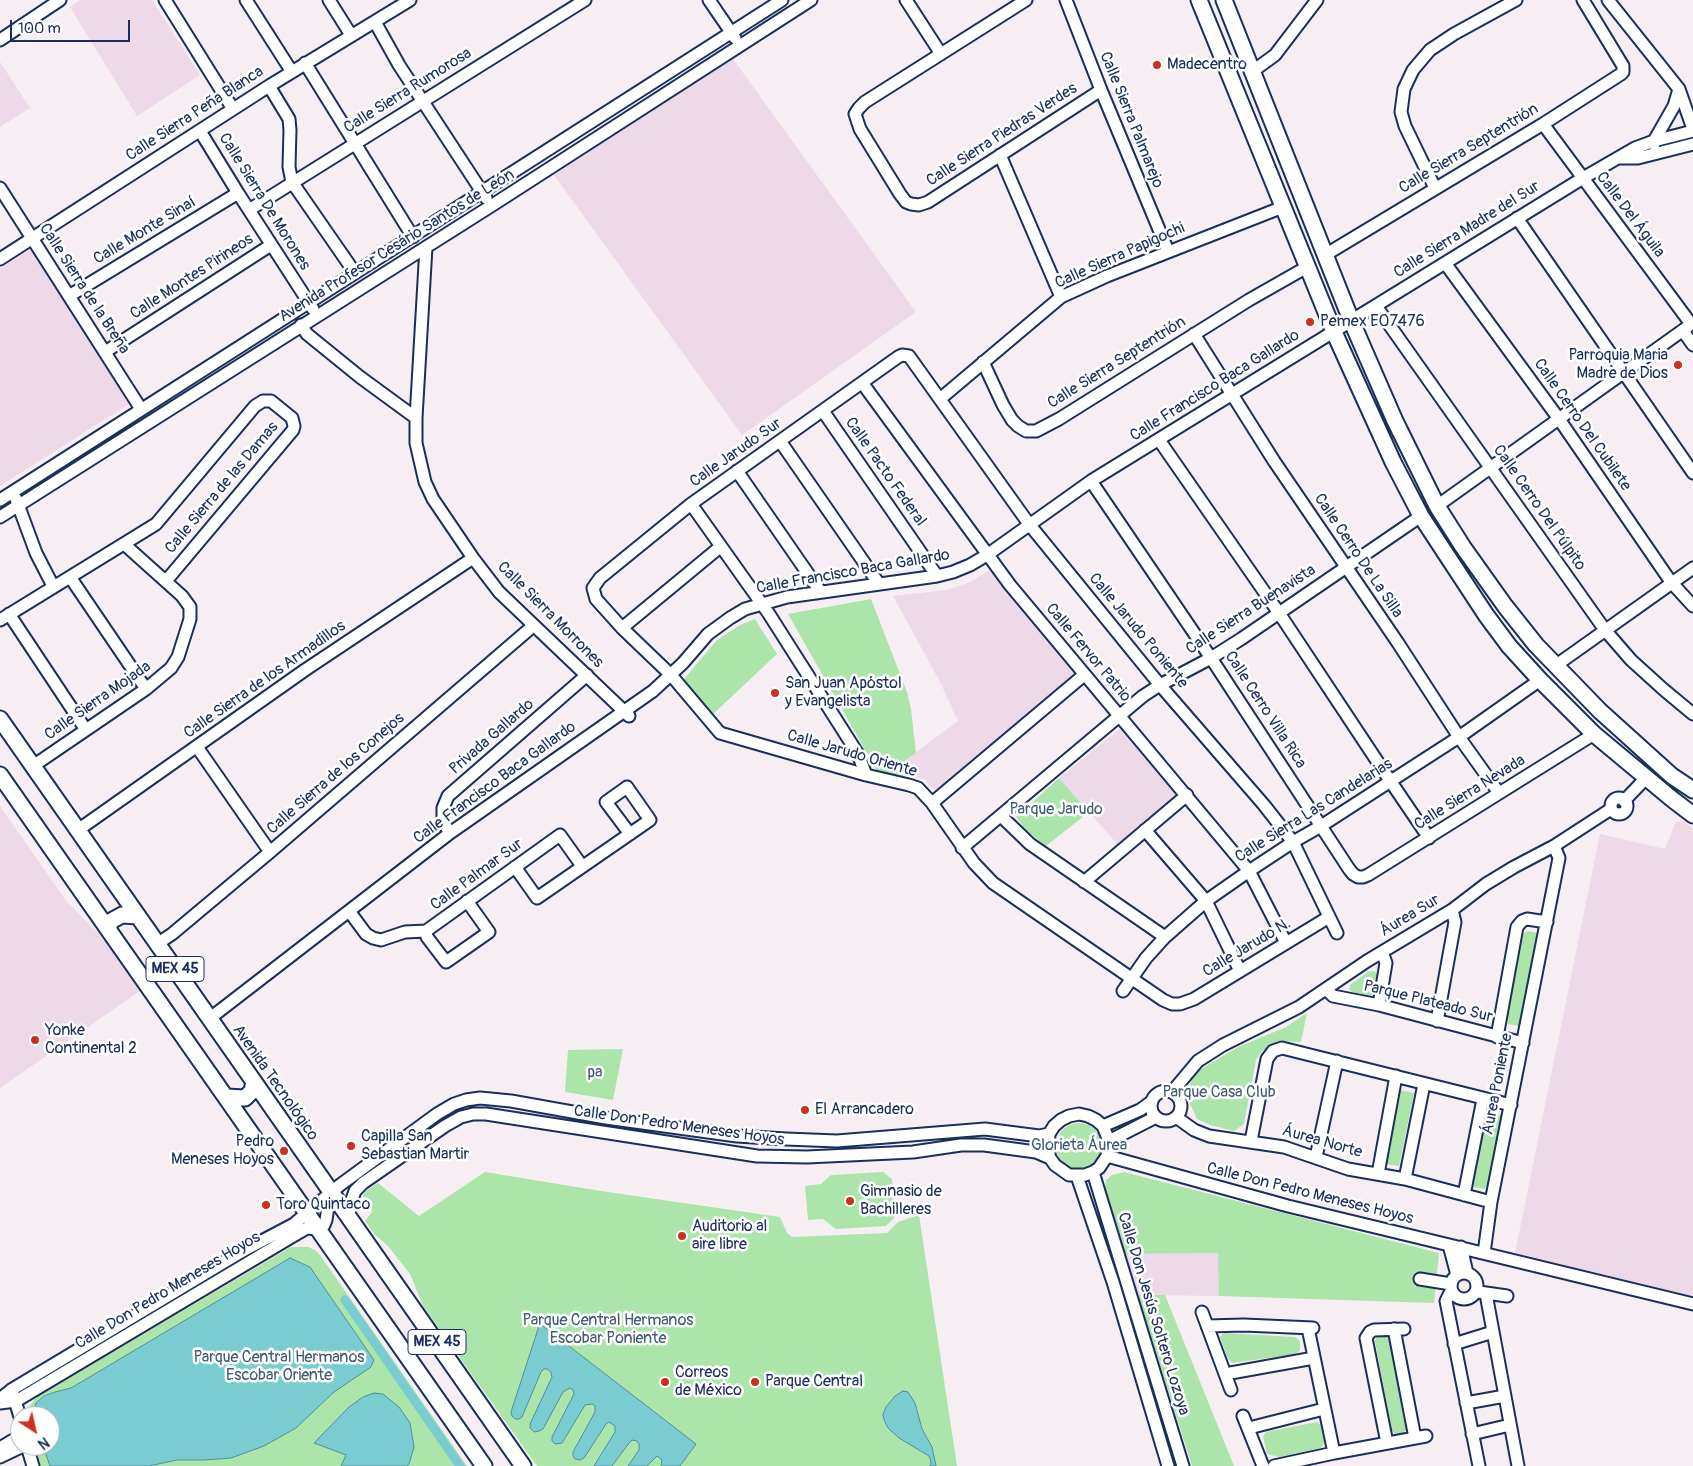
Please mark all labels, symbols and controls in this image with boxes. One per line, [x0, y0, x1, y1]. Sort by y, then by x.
scale bar [12, 10, 132, 42]
text: 100 m [18, 19, 61, 38]
street label: Calle Sierra Rumorosa [341, 44, 475, 138]
street label: Calle Sierra Palmarejo [1095, 49, 1167, 191]
place label: Madecentro [1167, 55, 1247, 75]
marker: Madecentro [1151, 59, 1163, 71]
street label: Calle Sierra Peña Blanca [123, 62, 267, 166]
street label: Calle Sierra Piedras Verdes [923, 79, 1081, 191]
street label: Calle Sierra Septentrión [1396, 100, 1542, 198]
street label: Calle Sierra De Morones [214, 130, 314, 274]
street label: Avenida Profesor Cesário Santos de León [276, 165, 518, 327]
street label: Calle Del Águila [1592, 168, 1668, 262]
street label: Calle Sierra Madre del Sur [1390, 177, 1544, 283]
street label: Calle Monte Sinaí [90, 193, 200, 269]
street label: Calle Sierra Papigochi [1052, 219, 1188, 293]
street label: Calle Sierra de la Breña [35, 220, 133, 358]
street label: Calle Montes Pirineos [127, 230, 257, 324]
place label: Pemex E07476 [1320, 312, 1425, 332]
street label: Calle Sierra Septentrión [1044, 313, 1190, 413]
marker: Pemex E07476 [1304, 316, 1316, 328]
street label: Calle Francisco Baca Gallardo [1127, 326, 1303, 446]
place label: Parroquia Maria Madre de Dios [1568, 346, 1668, 384]
street label: Calle Cerro Del Cubilete [1529, 355, 1635, 495]
marker: Parroquia Maria Madre de Dios [1672, 359, 1684, 371]
street label: Calle Jarudo Sur [686, 414, 786, 492]
street label: Calle Pacto Federal [840, 414, 930, 530]
street label: Calle Sierra de las Damas [161, 418, 283, 558]
street label: Calle Cerro Del Púlpito [1488, 442, 1590, 574]
street label: Calle Cerro De La Silla [1309, 490, 1407, 622]
street label: Calle Francisco Baca Gallardo [755, 546, 951, 598]
street label: Calle Sierra Morrones [493, 558, 607, 672]
street label: Calle Sierra Buenavista [1182, 561, 1320, 659]
street label: Calle Jarudo Poniente [1084, 569, 1192, 693]
street label: Calle Fervor Patrio [1041, 600, 1135, 706]
street label: Calle Sierra de los Armadillos [181, 617, 349, 743]
street label: Calle Cerro Villa Rica [1220, 648, 1310, 772]
street label: Calle Sierra Mojada [41, 657, 155, 745]
place label: San Juan Apóstol y Evangelista [785, 674, 902, 712]
marker: San Juan Apóstol y Evangelista [769, 687, 781, 699]
street label: Privada Gallardo [446, 695, 538, 779]
street label: Calle Sierra de los Conejos [263, 709, 409, 839]
street label: Calle Francisco Baca Gallardo [410, 718, 580, 848]
street label: Calle Jarudo Oriente [785, 726, 919, 782]
street label: Calle Sierra Nevada [1411, 751, 1529, 835]
street label: Calle Sierra Las Candelarias [1232, 755, 1396, 867]
park label: Parque Jarudo [1009, 800, 1103, 820]
street label: Calle Palmar Sur [427, 835, 527, 915]
street label: Áurea Sur [1377, 891, 1443, 941]
street label: Calle Jarudo N. [1200, 914, 1294, 982]
road number: MEX 45 [146, 956, 204, 982]
street label: Parque Plateado Sur [1361, 977, 1495, 1027]
place label: Yonke Continental 2 [45, 1021, 137, 1059]
street label: Avenida Tecnológico [228, 1021, 322, 1145]
street label: Áurea Poniente [1479, 1032, 1517, 1136]
marker: Yonke Continental 2 [29, 1034, 41, 1046]
park label: pa [588, 1063, 602, 1083]
park label: Parque Casa Club [1162, 1083, 1276, 1103]
place label: El Arrancadero [815, 1100, 914, 1120]
street label: Calle Don Pedro Meneses Hoyos [573, 1102, 785, 1150]
marker: El Arrancadero [799, 1104, 811, 1116]
street label: Áurea Norte [1280, 1121, 1364, 1163]
place label: Capilla San Sebastian Martir [361, 1127, 469, 1165]
place label: Pedro Meneses Hoyos [171, 1132, 274, 1170]
park label: Glorieta Áurea [1031, 1136, 1127, 1156]
marker: Capilla San Sebastian Martir [345, 1140, 357, 1152]
marker: Pedro Meneses Hoyos [278, 1145, 290, 1157]
street label: Calle Don Pedro Meneses Hoyos [1205, 1159, 1415, 1229]
place label: Gimnasio de Bachilleres [860, 1182, 942, 1220]
place label: Toro Quintaco [276, 1195, 370, 1215]
marker: Gimnasio de Bachilleres [844, 1195, 856, 1207]
marker: Toro Quintaco [260, 1199, 272, 1211]
street label: Calle Don Jesús Soltero Lozoya [1113, 1210, 1193, 1418]
place label: Auditorio al aire libre [692, 1217, 767, 1255]
street label: Calle Don Pedro Meneses Hoyos [72, 1228, 264, 1354]
marker: Auditorio al aire libre [676, 1230, 688, 1242]
park label: Parque Central Hermanos Escobar Poniente [523, 1311, 693, 1349]
road number: MEX 45 [408, 1330, 466, 1354]
park label: Parque Central Hermanos Escobar Oriente [194, 1348, 364, 1386]
place label: Correos de México [675, 1363, 742, 1401]
place label: Parque Central [765, 1372, 863, 1392]
marker: Correos de México [659, 1376, 671, 1388]
marker: Parque Central [749, 1376, 761, 1388]
north arrow [10, 1406, 60, 1456]
text: N [35, 1433, 52, 1453]

